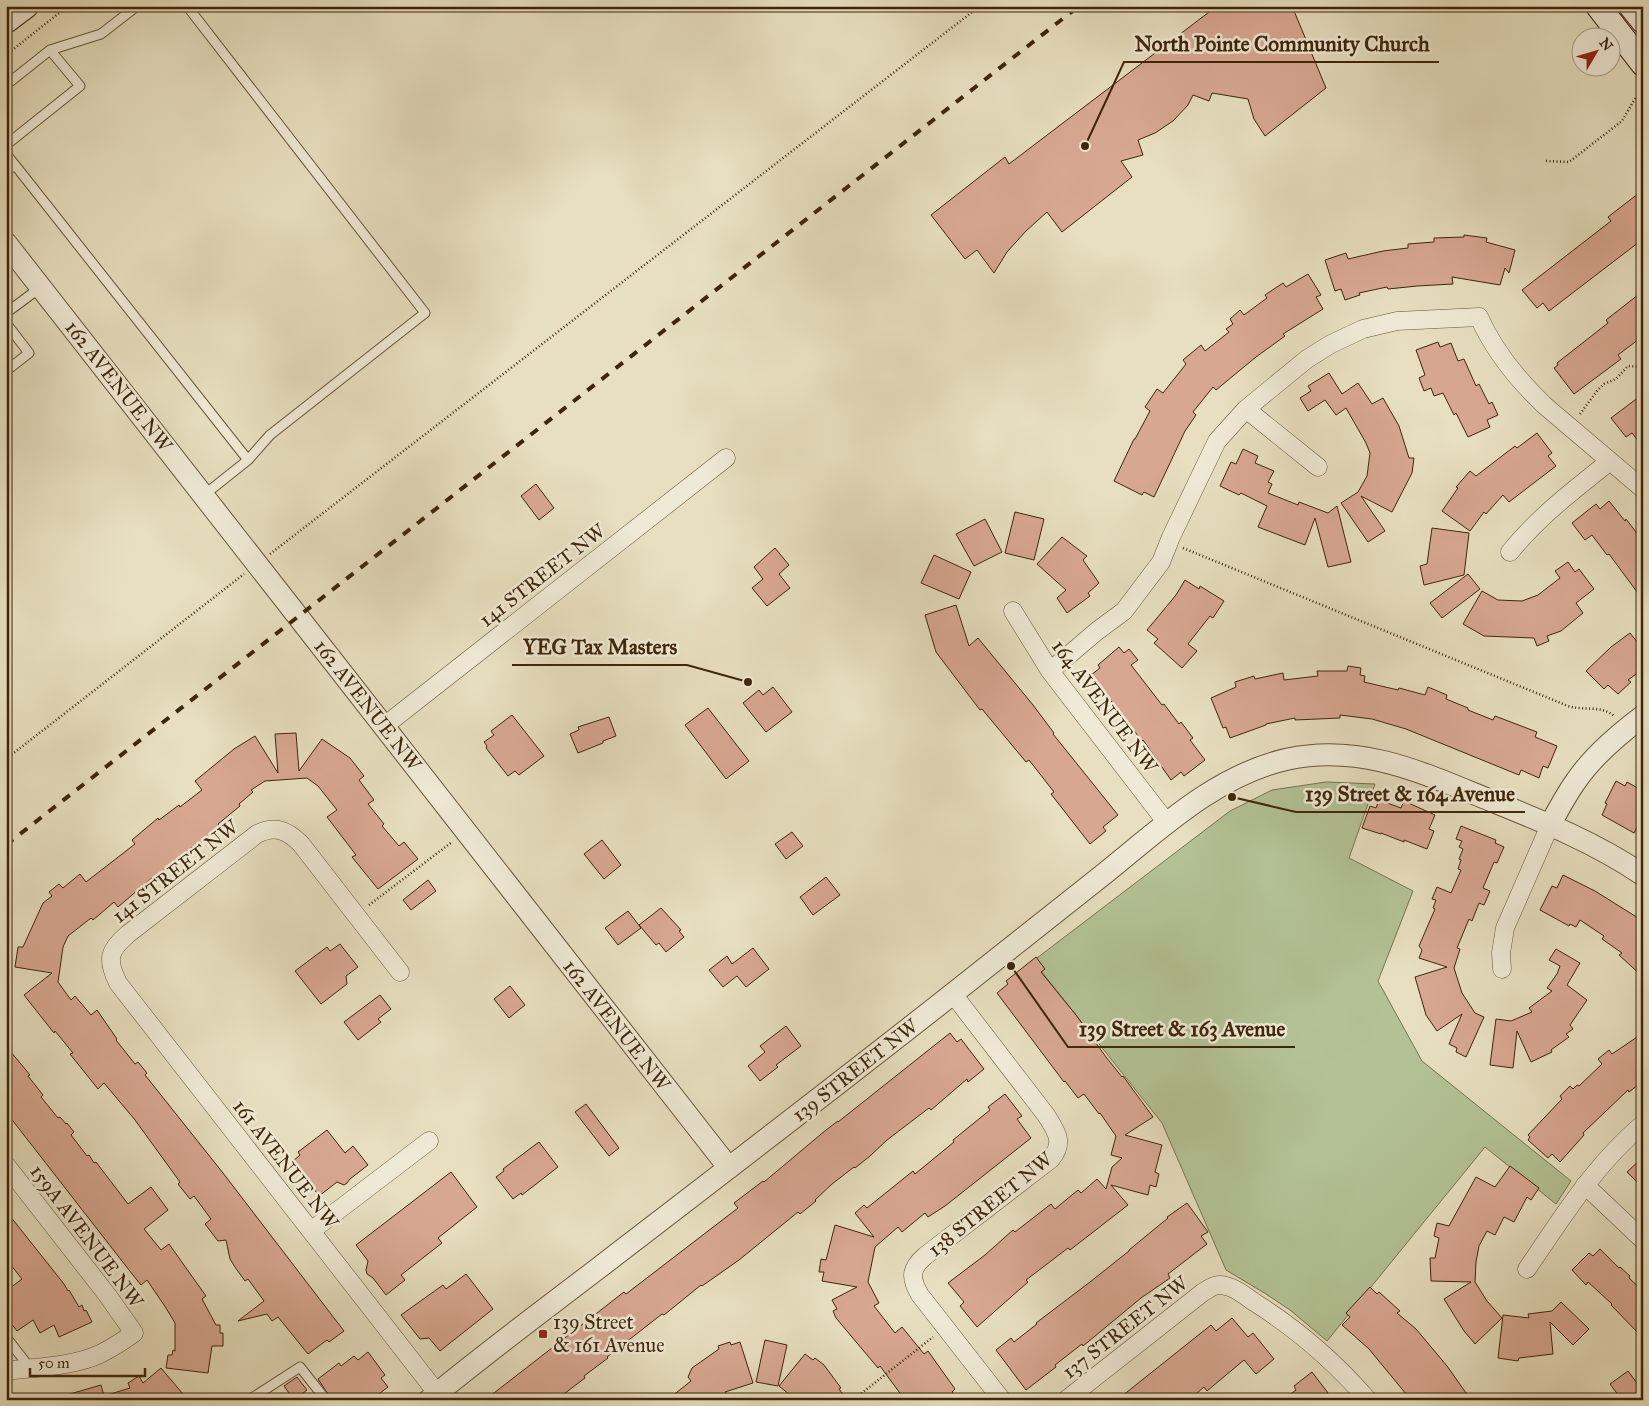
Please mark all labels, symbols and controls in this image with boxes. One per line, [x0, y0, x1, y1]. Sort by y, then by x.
callout: North Pointe Community Church [1124, 26, 1439, 62]
north arrow [1572, 28, 1622, 78]
text: North Pointe Community Church [1134, 31, 1430, 57]
text: N [1595, 34, 1616, 54]
street label: 162 AVENUE NW [60, 316, 178, 457]
street label: 141 STREET NW [474, 518, 611, 632]
callout: YEG Tax Masters [512, 629, 687, 665]
text: YEG Tax Masters [522, 634, 677, 660]
street label: 164 AVENUE NW [1047, 634, 1164, 778]
street label: 162 AVENUE NW [309, 635, 427, 776]
callout: 139 Street & 164 Avenue [1296, 776, 1525, 812]
text: 139 Street & 164 Avenue [1305, 781, 1515, 807]
street label: 141 STREET NW [107, 814, 244, 928]
street label: 162 AVENUE NW [558, 955, 676, 1096]
callout: 139 Street & 163 Avenue [1068, 1011, 1295, 1047]
street label: 139 STREET NW [787, 1013, 923, 1127]
text: 139 Street & 163 Avenue [1079, 1016, 1285, 1042]
street label: 161 AVENUE NW [228, 1094, 345, 1234]
street label: 138 STREET NW [923, 1146, 1058, 1261]
street label: 159A AVENUE NW [25, 1160, 149, 1313]
street label: 137 STREET NW [1057, 1270, 1193, 1383]
place label: 139 Street & 161 Avenue [553, 1310, 664, 1357]
marker: 139 Street & 161 Avenue [537, 1328, 549, 1340]
scale bar [30, 1346, 145, 1378]
text: 50 m [38, 1354, 70, 1372]

